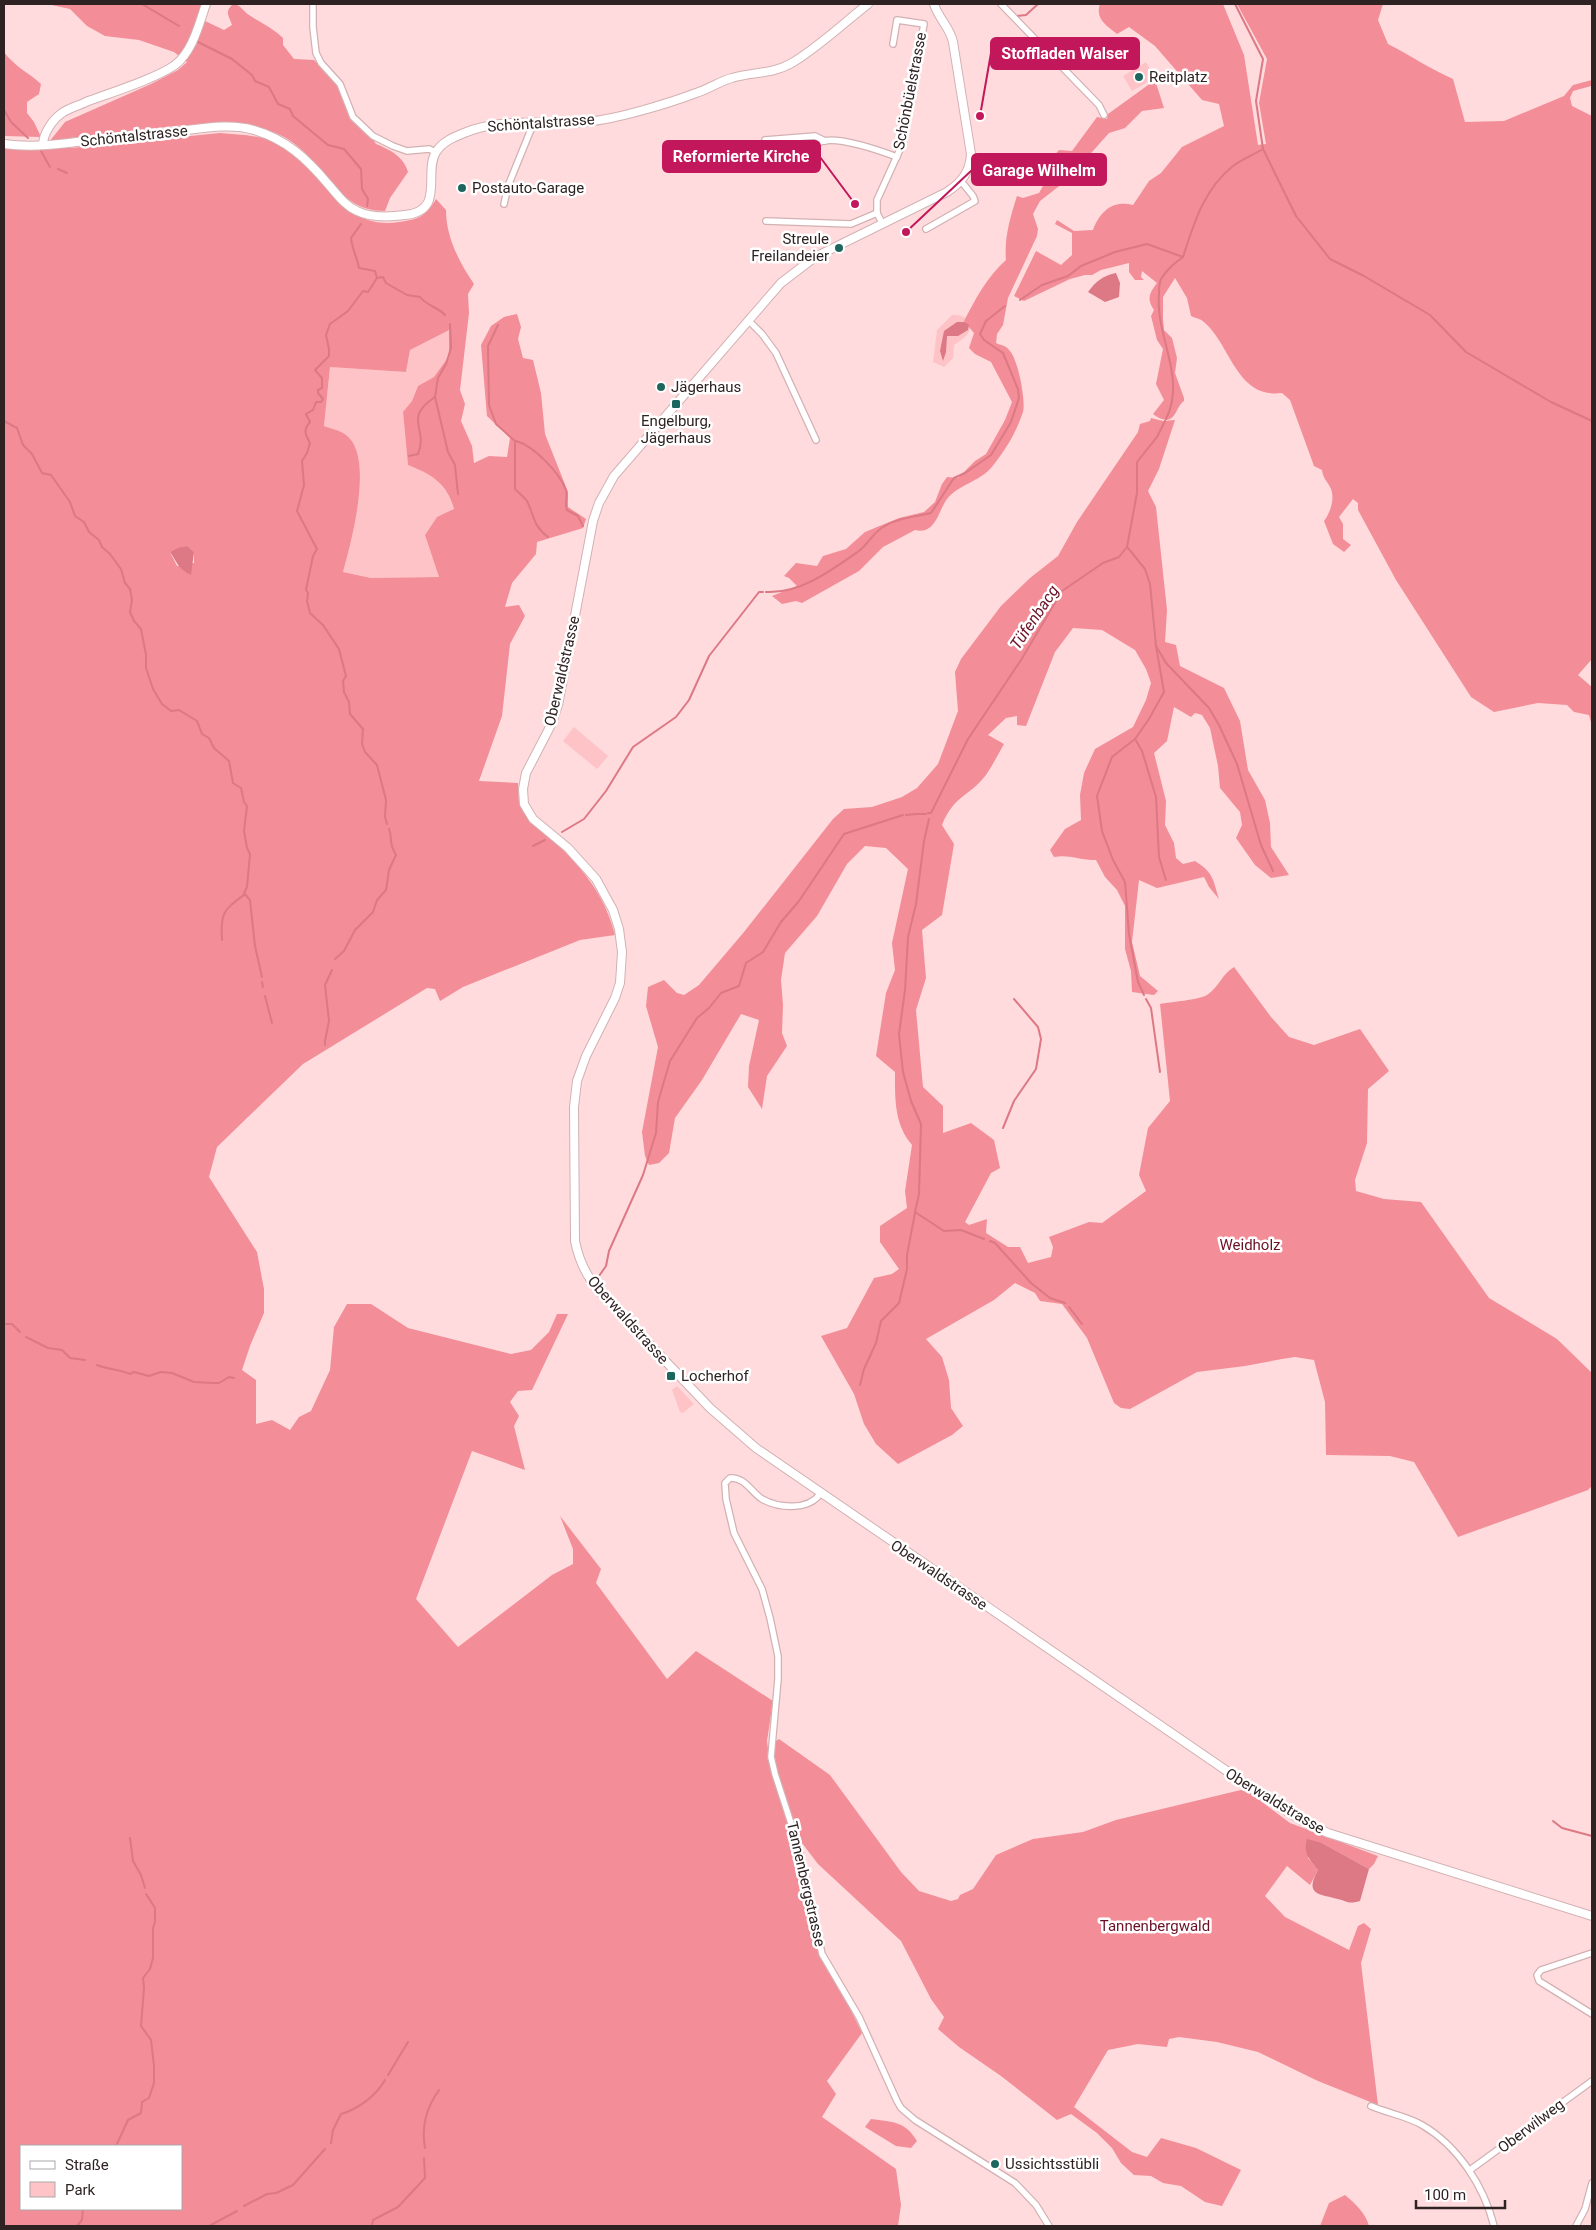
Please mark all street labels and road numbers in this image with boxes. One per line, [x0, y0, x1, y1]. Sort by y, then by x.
street label: Schönbüelstrasse [890, 31, 930, 151]
street label: Schöntalstrasse [487, 110, 595, 136]
street label: Schöntalstrasse [80, 121, 188, 151]
street label: Oberwaldstrasse [541, 614, 583, 728]
street label: Oberwaldstrasse [584, 1272, 672, 1368]
street label: Oberwaldstrasse [887, 1536, 991, 1614]
street label: Oberwaldstrasse [1222, 1764, 1328, 1838]
street label: Tannenbergstrasse [783, 1820, 829, 1948]
street label: Oberwilweg [1494, 2095, 1568, 2157]

